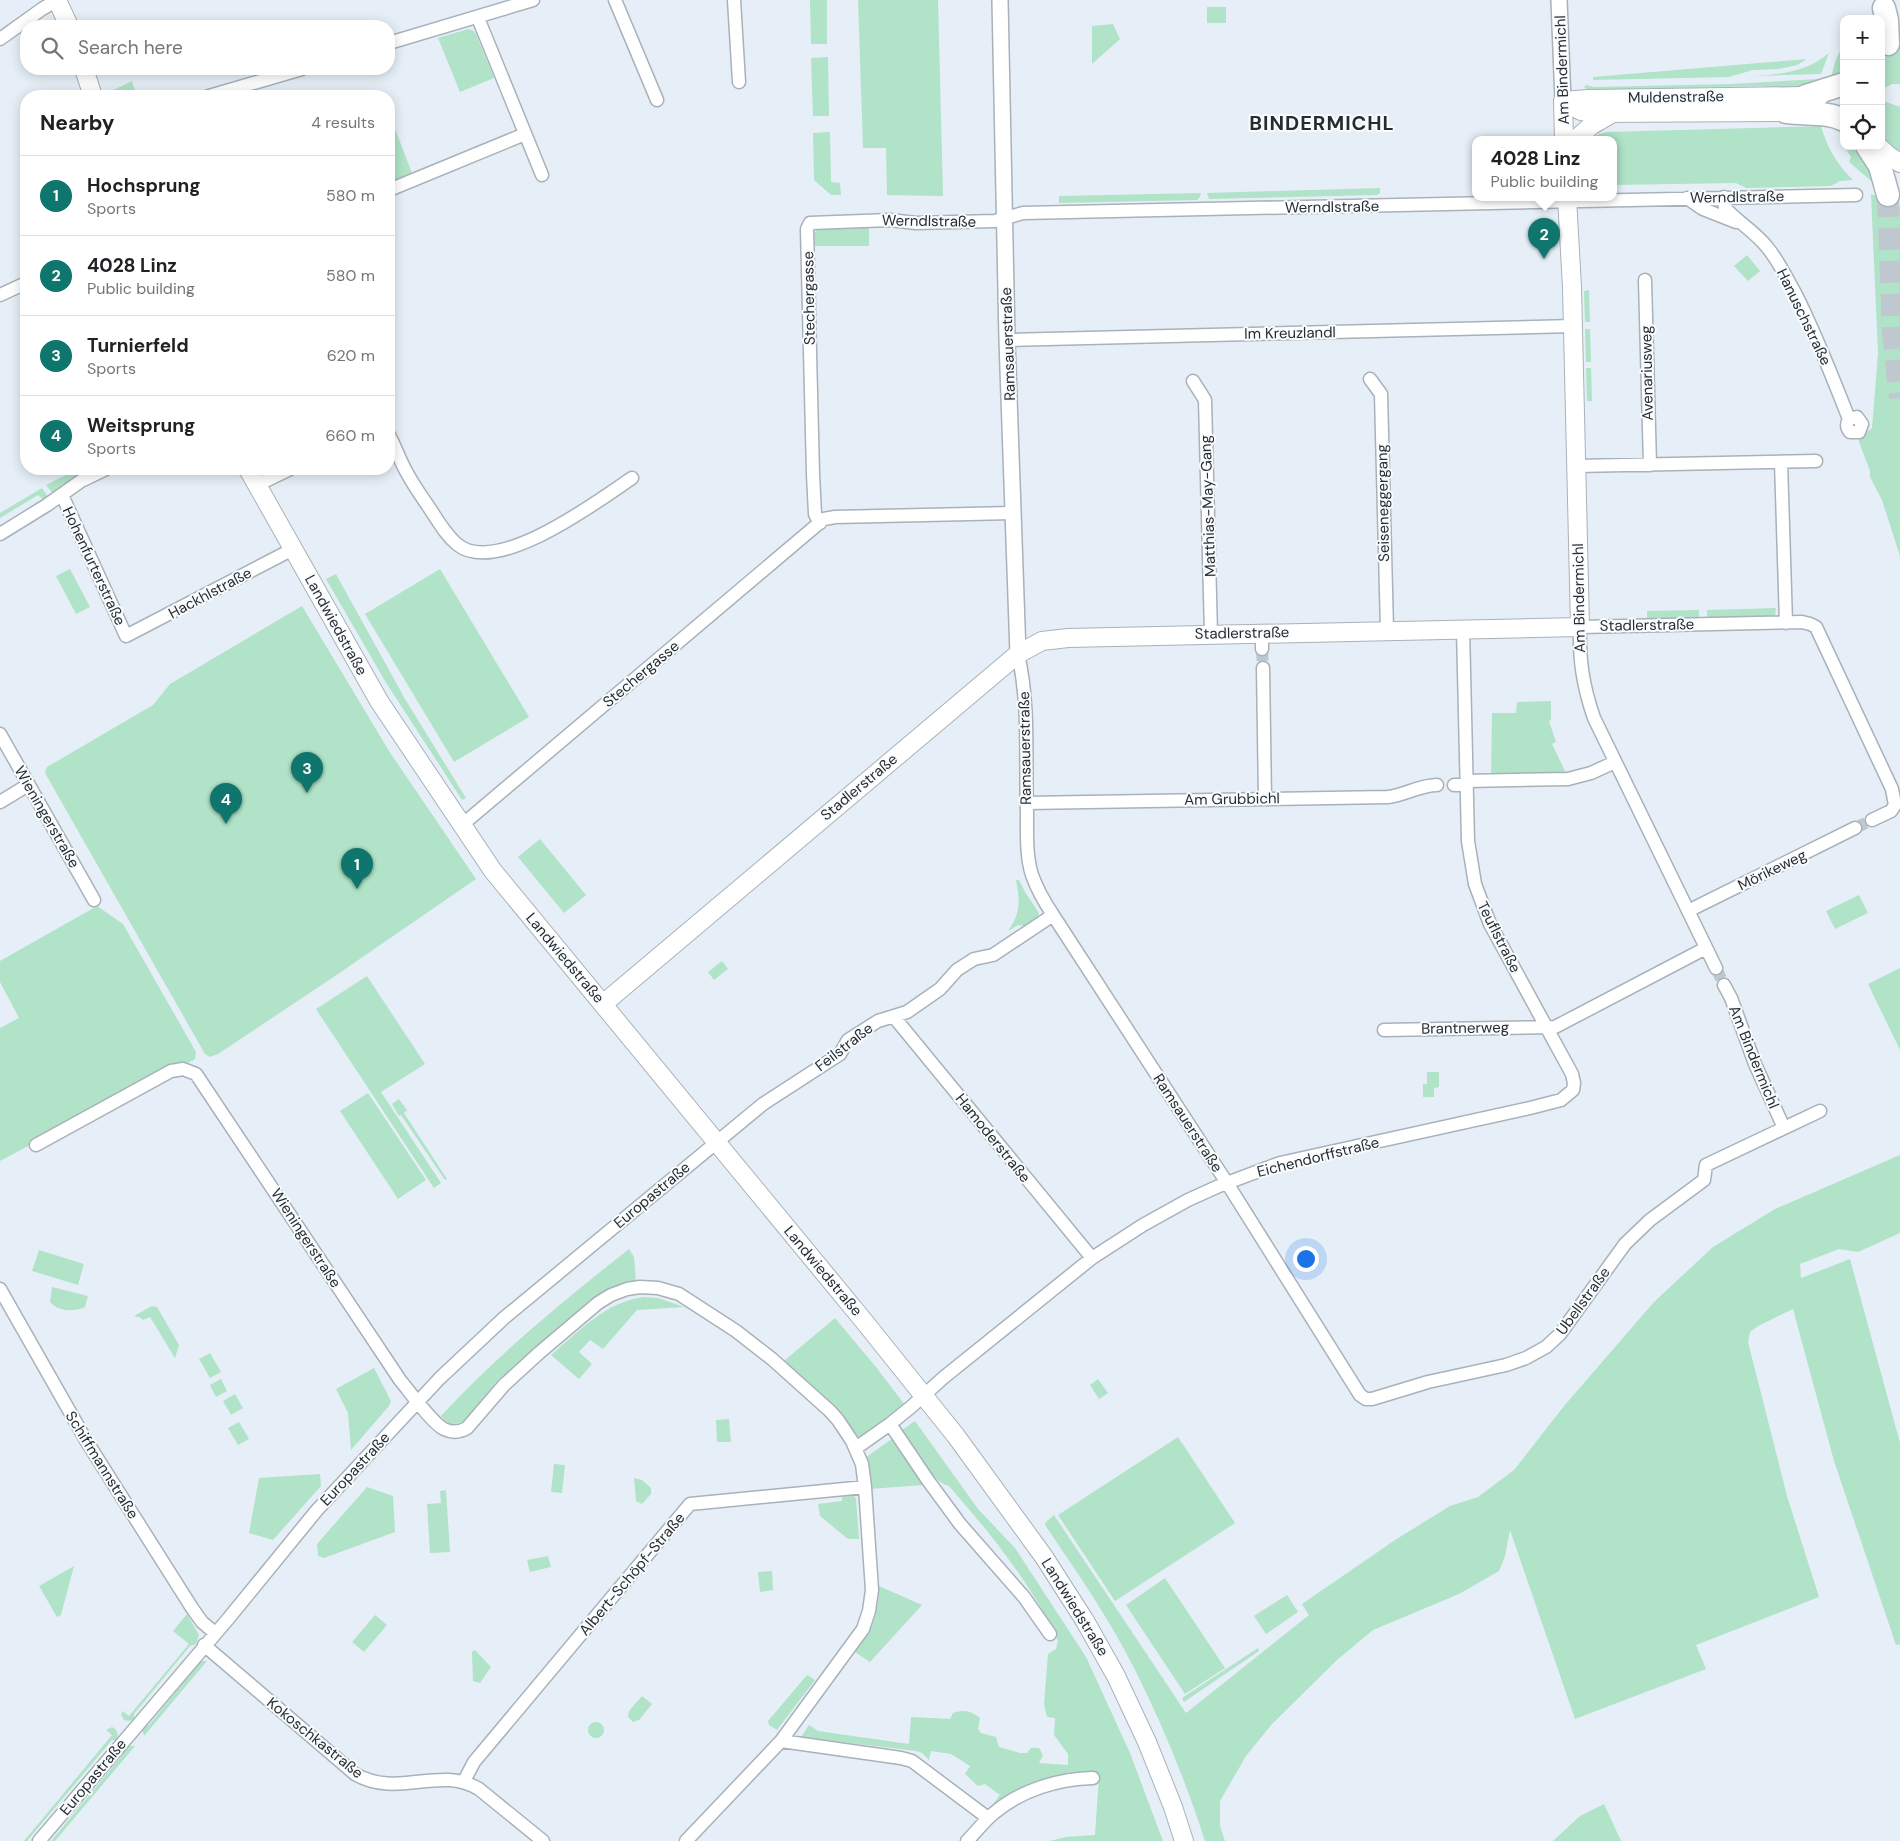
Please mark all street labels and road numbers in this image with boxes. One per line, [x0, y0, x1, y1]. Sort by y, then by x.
street label: Am Bindermichl [1550, 15, 1574, 125]
street label: Muldenstraße [1628, 86, 1724, 108]
street label: Werndlstraße [1690, 186, 1784, 208]
street label: Werndlstraße [1285, 196, 1379, 218]
street label: Werndlstraße [882, 210, 976, 232]
street label: Stechergasse [798, 251, 820, 345]
street label: Hanuschstraße [1772, 265, 1836, 369]
street label: Ramsauerstraße [996, 287, 1020, 401]
street label: Im Kreuzlandl [1244, 322, 1336, 344]
street label: Avenariusweg [1636, 325, 1658, 421]
street label: Matthias-May-Gang [1196, 435, 1220, 577]
street label: Seiseneggergang [1372, 444, 1394, 562]
street label: Hohenfurterstraße [58, 503, 130, 629]
street label: Am Bindermichl [1568, 543, 1590, 653]
street label: Hackhlstraße [165, 563, 255, 623]
street label: Landwiedstraße [300, 571, 372, 679]
street label: Stadlerstraße [1600, 614, 1694, 636]
street label: Stadlerstraße [1195, 622, 1289, 644]
street label: Stechergasse [599, 636, 683, 712]
street label: Ramsauerstraße [1014, 691, 1036, 805]
street label: Stadlerstraße [816, 749, 902, 825]
street label: Wieningerstraße [10, 762, 84, 872]
street label: Am Grubbichl [1184, 788, 1280, 810]
street label: Mörikeweg [1734, 845, 1810, 895]
street label: Teuflstraße [1472, 898, 1526, 976]
street label: Landwiedstraße [521, 909, 609, 1007]
street label: Am Bindermichl [1724, 1002, 1784, 1112]
street label: Brantnerweg [1421, 1017, 1509, 1039]
street label: Feilstraße [811, 1018, 877, 1076]
street label: Ramsauerstraße [1149, 1070, 1227, 1176]
street label: Hamoderstraße [951, 1089, 1035, 1187]
street label: Eichendorffstraße [1255, 1132, 1381, 1182]
street label: Europastraße [610, 1157, 694, 1233]
street label: Wieningerstraße [266, 1184, 346, 1292]
street label: Landwiedstraße [779, 1222, 867, 1320]
street label: Ubellstraße [1552, 1263, 1614, 1339]
street label: Schiffmannstraße [61, 1407, 143, 1523]
street label: Europastraße [316, 1428, 394, 1510]
street label: Albert-Schöpf-Straße [575, 1508, 689, 1640]
street label: Landwiedstraße [1037, 1554, 1113, 1660]
street label: Kokoschkastraße [263, 1693, 367, 1783]
street label: Europastraße [55, 1735, 131, 1819]

